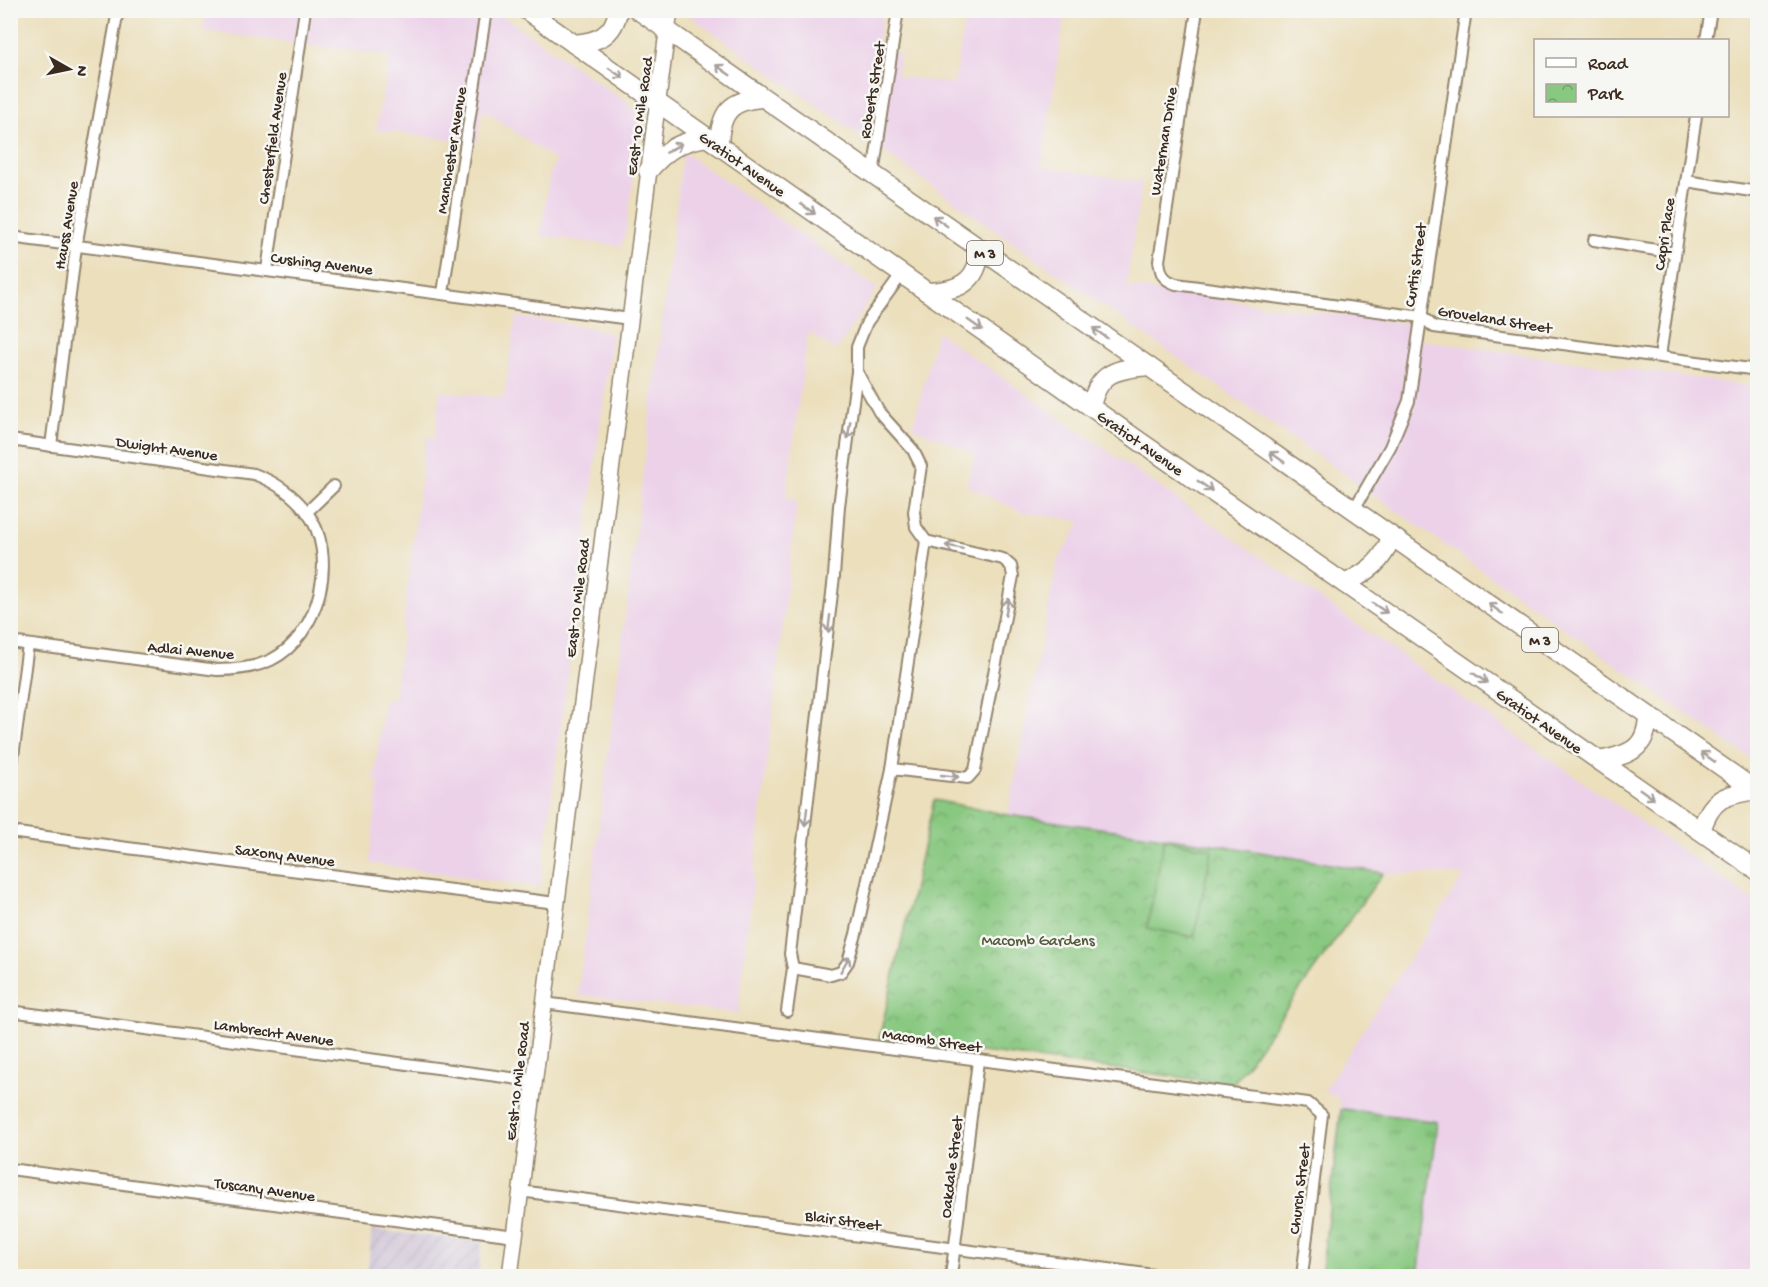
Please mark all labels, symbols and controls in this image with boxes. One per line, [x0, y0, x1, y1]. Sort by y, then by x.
north arrow [39, 39, 99, 99]
street label: Roberts Street [857, 39, 892, 140]
legend [1534, 39, 1729, 117]
street label: East 10 Mile Road [624, 54, 659, 177]
text: Road [1588, 55, 1629, 76]
text: N [70, 64, 91, 78]
one-way arrow [715, 64, 731, 76]
one-way arrow [607, 67, 624, 79]
street label: Chesterfield Avenue [256, 70, 293, 206]
street label: Manchester Avenue [434, 85, 473, 215]
street label: Waterman Drive [1148, 85, 1184, 197]
text: Park [1587, 85, 1624, 106]
street label: Gratiot Avenue [694, 129, 789, 203]
one-way arrow [665, 141, 682, 153]
street label: Hauss Avenue [52, 179, 85, 271]
street label: Capri Place [1652, 196, 1681, 272]
one-way arrow [800, 203, 816, 215]
one-way arrow [932, 215, 948, 227]
street label: Curtis Street [1402, 221, 1433, 308]
road number: M 3 [967, 241, 1003, 265]
street label: Cushing Avenue [269, 250, 374, 281]
street label: Groveland Street [1436, 303, 1554, 340]
one-way arrow [966, 319, 982, 331]
one-way arrow [1092, 327, 1108, 339]
street label: Gratiot Avenue [1092, 408, 1187, 482]
one-way arrow [843, 419, 854, 439]
street label: Dwight Avenue [113, 434, 219, 467]
one-way arrow [1270, 451, 1286, 463]
one-way arrow [1196, 480, 1213, 492]
street label: East 10 Mile Road [563, 536, 596, 659]
one-way arrow [945, 541, 964, 553]
one-way arrow [1002, 598, 1013, 617]
one-way arrow [1371, 602, 1388, 614]
one-way arrow [1489, 603, 1505, 615]
one-way arrow [823, 613, 834, 633]
road number: M 3 [1522, 628, 1558, 652]
street label: Adlai Avenue [147, 639, 235, 666]
one-way arrow [1471, 672, 1487, 684]
street label: Gratiot Avenue [1491, 686, 1586, 760]
one-way arrow [1700, 751, 1717, 763]
one-way arrow [940, 771, 960, 782]
one-way arrow [1638, 788, 1655, 800]
one-way arrow [801, 807, 812, 827]
street label: Saxony Avenue [234, 842, 336, 873]
park label: Macomb Gardens [981, 933, 1096, 952]
one-way arrow [839, 955, 851, 972]
street label: Lambrecht Avenue [212, 1017, 335, 1052]
street label: East 10 Mile Road [503, 1019, 536, 1142]
street label: Macomb Street [881, 1026, 984, 1059]
street label: Oakdale Street [938, 1114, 969, 1219]
street label: Church Street [1287, 1142, 1317, 1236]
street label: Tuscany Avenue [212, 1175, 317, 1208]
street label: Blair Street [802, 1208, 883, 1237]

